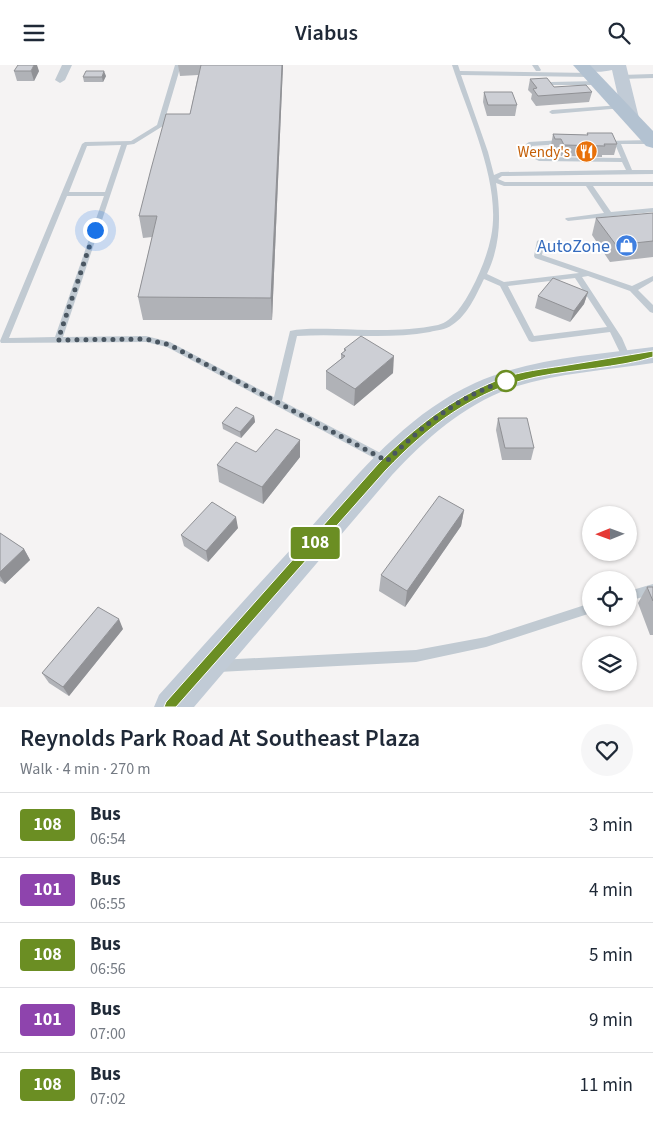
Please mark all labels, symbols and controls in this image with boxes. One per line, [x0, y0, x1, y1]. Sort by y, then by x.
text: Viabus [295, 17, 358, 49]
icon: menu [20, 19, 48, 47]
icon: search [605, 19, 633, 47]
restaurant icon: Wendy's [574, 140, 598, 164]
place label: Wendy's [518, 142, 570, 163]
your location [83, 218, 108, 243]
place label: AutoZone [537, 234, 610, 259]
shop icon: AutoZone [614, 234, 638, 258]
unlabelled marker [495, 370, 517, 392]
north arrow [582, 506, 638, 561]
map controls [582, 506, 637, 691]
line badge: 108 [286, 527, 344, 559]
text: 108 [301, 530, 329, 555]
button: locate [582, 571, 637, 626]
button: layers [582, 636, 637, 691]
text: Reynolds Park Road At Southeast Plaza [20, 721, 420, 756]
button: heart [581, 724, 633, 776]
text: Walk · 4 min · 270 m [20, 758, 151, 780]
text: Bus [90, 801, 121, 828]
text: 108 [33, 812, 62, 837]
text: 3 min [589, 812, 633, 839]
text: 06:54 [90, 828, 126, 850]
text: Bus [90, 866, 121, 893]
text: 101 [33, 877, 62, 902]
text: 4 min [589, 877, 633, 904]
text: 06:55 [90, 893, 126, 915]
text: Bus [90, 931, 121, 958]
text: 108 [33, 942, 62, 967]
text: 5 min [589, 942, 633, 969]
text: 06:56 [90, 958, 126, 980]
text: Bus [90, 996, 121, 1023]
text: 101 [33, 1007, 62, 1032]
text: 9 min [589, 1007, 633, 1034]
text: 07:00 [90, 1023, 126, 1045]
text: Bus [90, 1061, 121, 1088]
text: 108 [33, 1072, 62, 1097]
text: 11 min [579, 1072, 633, 1099]
text: 07:02 [90, 1088, 126, 1110]

